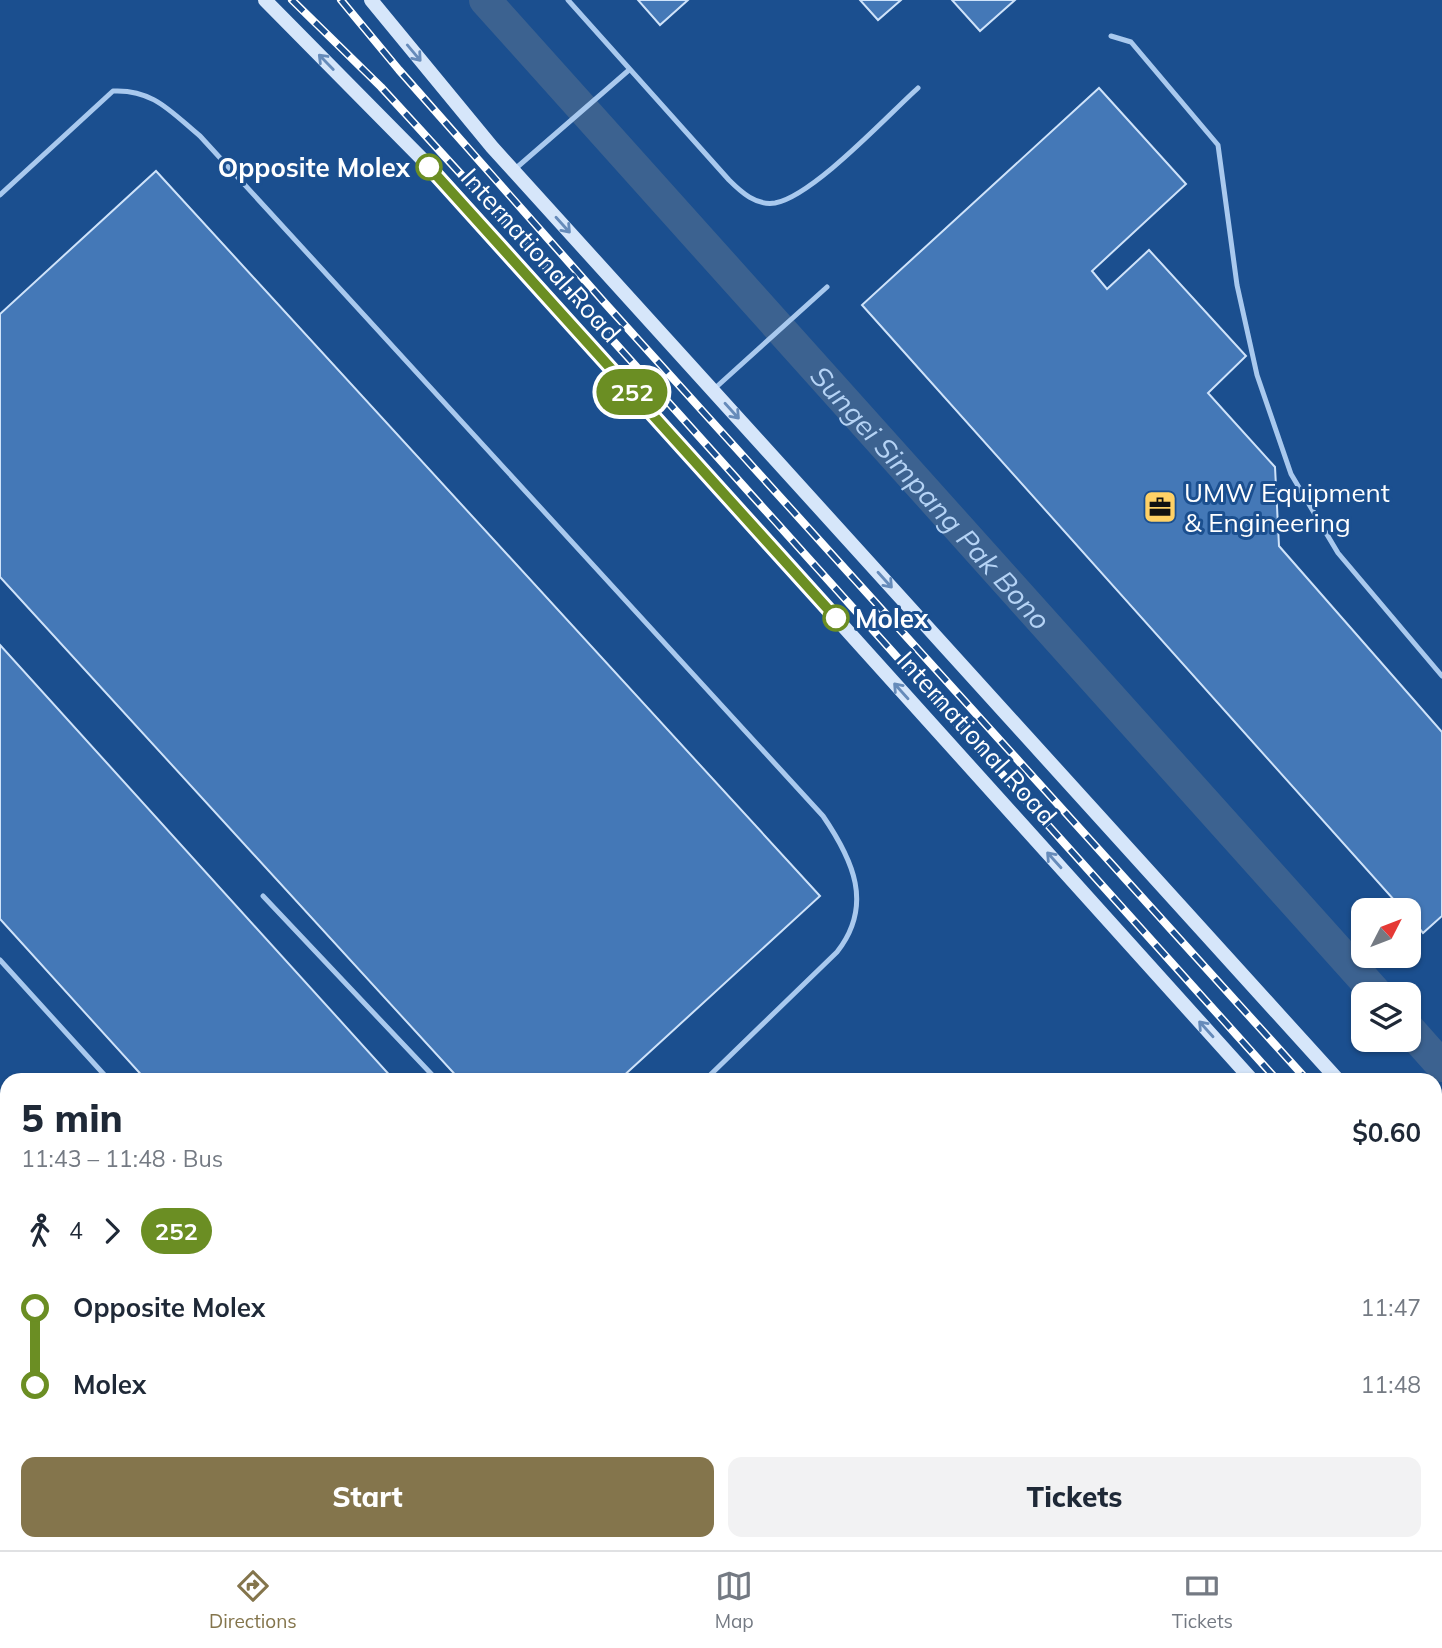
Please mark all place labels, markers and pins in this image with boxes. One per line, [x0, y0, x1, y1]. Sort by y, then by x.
place label: Opposite Molex [218, 151, 411, 184]
marker: Opposite Molex [416, 154, 442, 180]
place label: UMW Equipment & Engineering [1184, 476, 1390, 539]
office icon: UMW Equipment & Engineering [1141, 488, 1179, 526]
place label: Molex [855, 602, 929, 635]
marker: Molex [823, 605, 849, 631]

